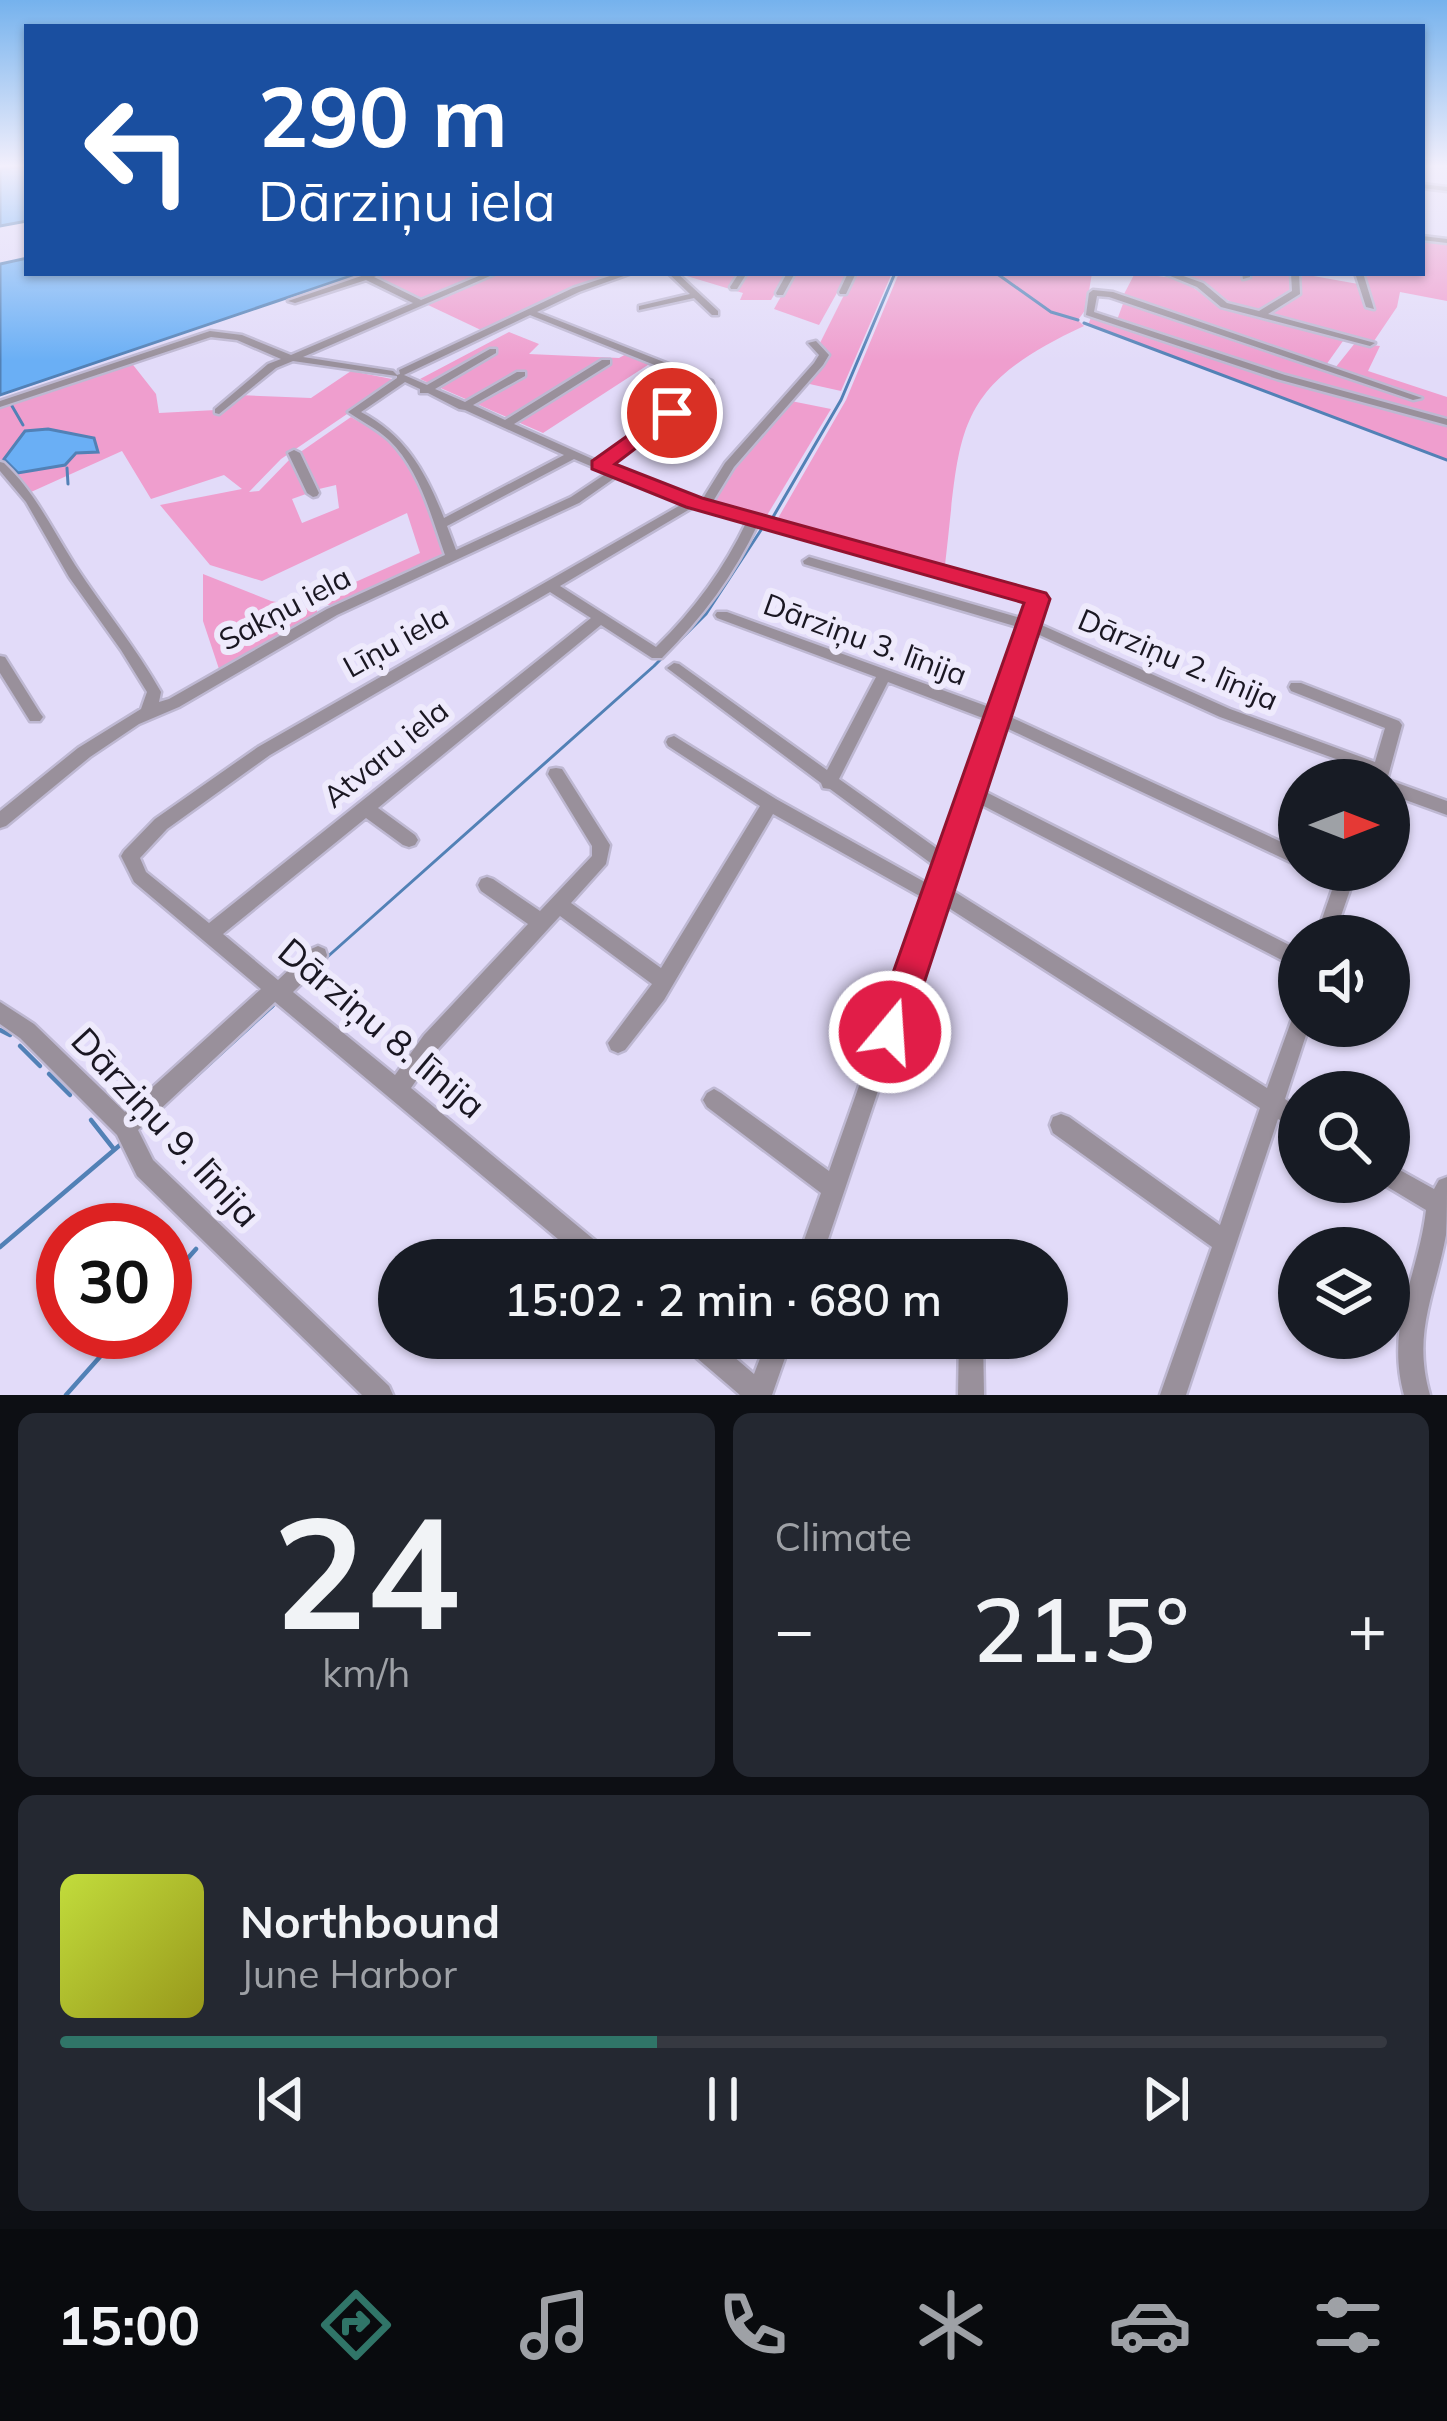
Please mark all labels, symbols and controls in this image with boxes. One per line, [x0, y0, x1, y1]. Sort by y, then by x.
text: 290 m [258, 63, 508, 168]
icon: left [60, 72, 216, 228]
text: Dārziņu iela [258, 167, 556, 235]
pin [621, 362, 723, 464]
icon: arrive [639, 380, 705, 446]
street label: Sakņu iela [212, 558, 357, 659]
street label: Dārziņu 3. līnija [758, 585, 972, 694]
street label: Līņu iela [336, 597, 455, 686]
street label: Dārziņu 2. līnija [1072, 600, 1284, 719]
street label: Atvaru iela [315, 691, 456, 815]
north arrow [1278, 759, 1410, 891]
map controls [1278, 759, 1410, 1359]
button: sound [1278, 915, 1410, 1047]
street label: Dārziņu 8. līnija [269, 928, 495, 1128]
position arrow [827, 969, 953, 1095]
street label: Dārziņu 9. līnija [62, 1018, 270, 1236]
button: search [1278, 1071, 1410, 1203]
speed limit sign: 30 [36, 1203, 192, 1359]
button: layers [1278, 1227, 1410, 1359]
text: 15:02 · 2 min · 680 m [504, 1271, 942, 1327]
text: 24 [273, 1472, 460, 1668]
text: Climate [775, 1512, 912, 1561]
text: 21.5° [972, 1572, 1189, 1685]
text: − [775, 1587, 814, 1670]
text: + [1347, 1587, 1387, 1670]
text: km/h [322, 1648, 410, 1697]
text: Northbound [240, 1893, 500, 1949]
text: June Harbor [240, 1949, 457, 1998]
icon: previous [248, 2066, 314, 2132]
icon: pause [690, 2066, 756, 2132]
icon: next [1133, 2066, 1199, 2132]
icon: directions [314, 2283, 398, 2367]
icon: music [513, 2283, 597, 2367]
icon: phone [711, 2283, 795, 2367]
icon: climate [909, 2283, 993, 2367]
icon: car [1108, 2283, 1192, 2367]
icon: filters [1306, 2283, 1390, 2367]
text: 15:00 [57, 2291, 200, 2359]

